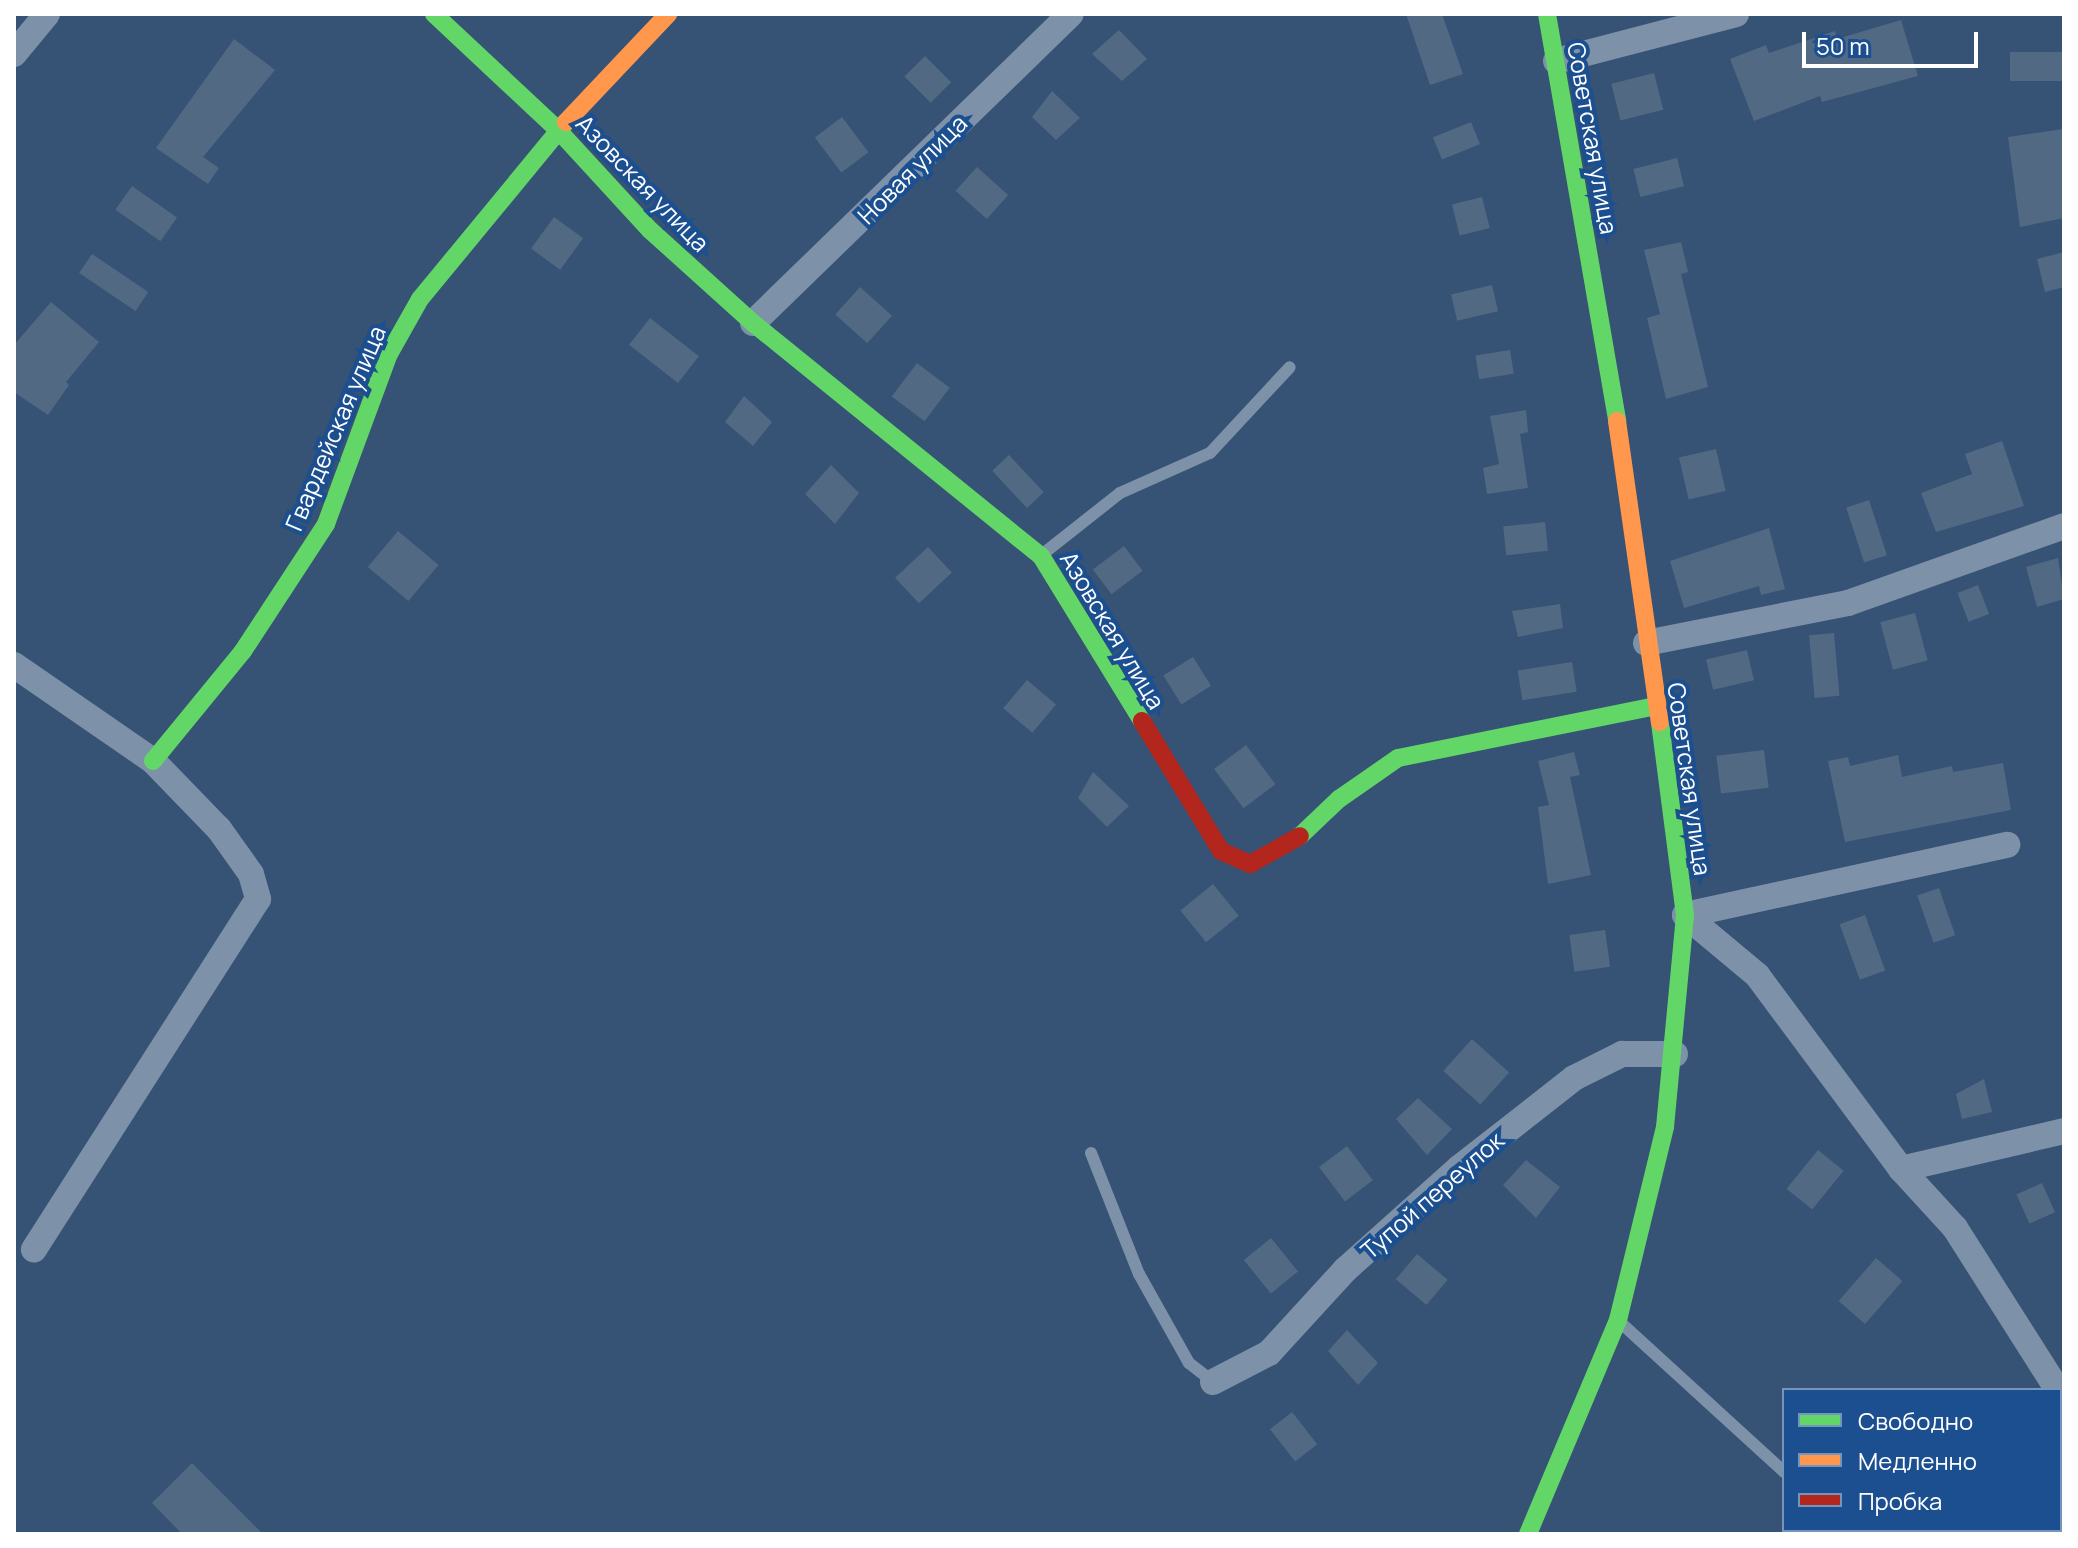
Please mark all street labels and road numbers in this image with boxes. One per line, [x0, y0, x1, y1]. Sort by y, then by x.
street label: Советская улица [1562, 40, 1624, 236]
street label: Новая улица [851, 108, 973, 230]
street label: Азовская улица [571, 109, 715, 257]
street label: Гвардейская улица [279, 321, 391, 535]
street label: Азовская улица [1055, 546, 1171, 714]
street label: Советская улица [1662, 681, 1718, 877]
street label: Тупой переулок [1355, 1125, 1509, 1265]

